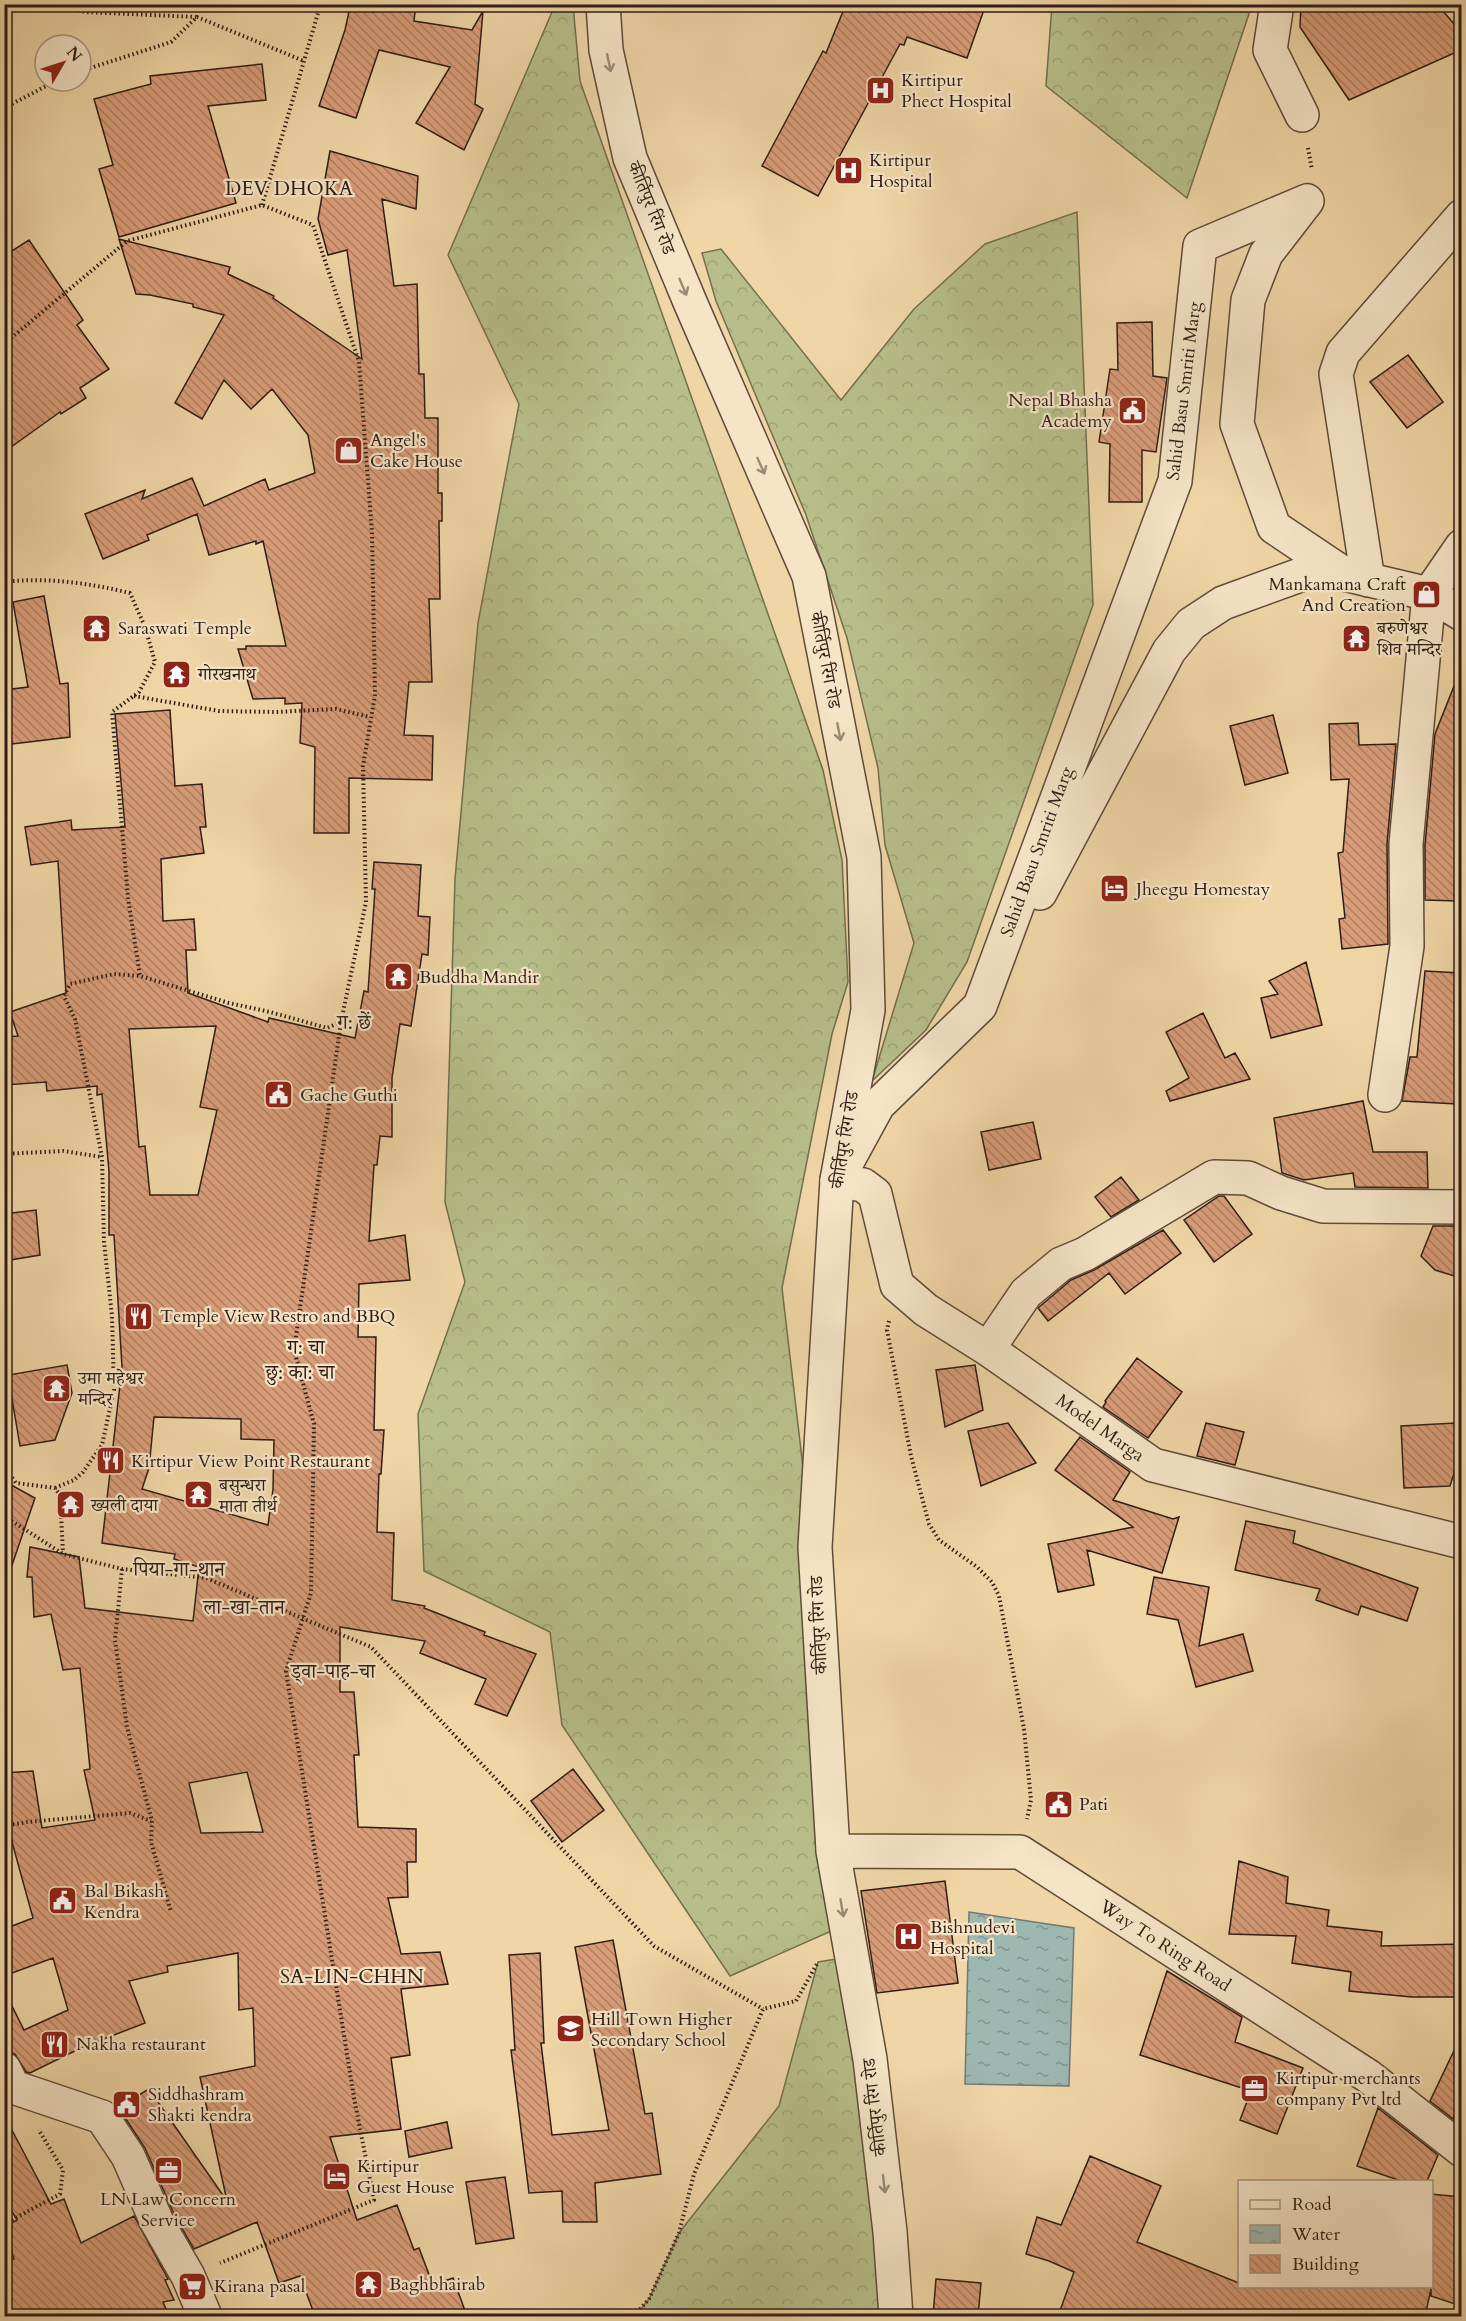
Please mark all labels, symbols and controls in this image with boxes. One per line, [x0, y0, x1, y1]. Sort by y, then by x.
north arrow [33, 33, 93, 93]
text: N [61, 42, 87, 67]
one-way arrow [604, 52, 615, 72]
place label: Kirtipur Phect Hospital [901, 68, 1012, 114]
hospital icon: Kirtipur Phect Hospital [864, 74, 896, 106]
place label: Kirtipur Hospital [869, 148, 933, 194]
hospital icon: Kirtipur Hospital [832, 154, 864, 186]
street label: कीर्तिपुर रिंग रोड [621, 157, 682, 260]
district label: DEV DHOKA [225, 175, 354, 202]
one-way arrow [678, 277, 689, 295]
street label: Sahid Basu Smriti Marg [1161, 299, 1207, 482]
place label: Nepal Bhasha Academy [1008, 388, 1112, 434]
public building icon: Nepal Bhasha Academy [1117, 394, 1149, 426]
place label: Angel's Cake House [370, 428, 463, 474]
shop icon: Angel's Cake House [333, 434, 365, 466]
one-way arrow [756, 456, 767, 474]
place label: Mankamana Craft And Creation [1269, 572, 1407, 618]
shop icon: Mankamana Craft And Creation [1411, 578, 1443, 610]
street label: कीर्तिपुर रिंग रोड [803, 608, 847, 712]
temple icon: Saraswati Temple [81, 612, 113, 644]
place label: Saraswati Temple [118, 616, 252, 641]
place label: बरुणेश्वर शिव मन्दिर [1376, 616, 1443, 662]
temple icon: बरुणेश्वर शिव मन्दिर [1340, 622, 1372, 654]
temple icon: गोरखनाथ [161, 658, 193, 690]
place label: गोरखनाथ [197, 662, 258, 687]
one-way arrow [834, 721, 845, 741]
street label: Sahid Basu Smriti Marg [995, 762, 1080, 941]
hotel icon: Jheegu Homestay [1099, 873, 1131, 905]
place label: Jheegu Homestay [1133, 877, 1271, 902]
temple icon: Buddha Mandir [382, 961, 414, 993]
place label: Buddha Mandir [419, 965, 539, 990]
district label: ग: छें [336, 1009, 372, 1036]
public building icon: Gache Guthi [263, 1079, 295, 1111]
place label: Gache Guthi [300, 1083, 398, 1108]
street label: कीर्तिपुर रिंग रोड [825, 1088, 865, 1191]
restaurant icon: Temple View Restro and BBQ [123, 1300, 155, 1332]
place label: Temple View Restro and BBQ [160, 1304, 395, 1329]
district label: ग: चा [286, 1334, 326, 1361]
district label: छु: का: चा [265, 1359, 336, 1386]
place label: उमा महेश्वर मन्दिर [77, 1366, 145, 1412]
temple icon: उमा महेश्वर मन्दिर [41, 1372, 73, 1404]
street label: Model Marga [1051, 1388, 1150, 1468]
restaurant icon: Kirtipur View Point Restaurant [94, 1445, 126, 1477]
place label: Kirtipur View Point Restaurant [131, 1449, 370, 1474]
place label: बसुन्धरा माता तीर्थ [218, 1473, 278, 1519]
temple icon: बसुन्धरा माता तीर्थ [182, 1479, 214, 1511]
temple icon: ख्यली दाया [54, 1489, 86, 1521]
place label: ख्यली दाया [90, 1493, 160, 1518]
district label: पिया-गा-थान [132, 1556, 226, 1583]
street label: कीर्तिपुर रिंग रोड [804, 1574, 834, 1676]
district label: ला-खा-तान [202, 1594, 286, 1621]
district label: ड्वा-पाह-चा [290, 1658, 376, 1685]
public building icon: Pati [1042, 1788, 1074, 1820]
place label: Pati [1079, 1792, 1108, 1817]
place label: Bal Bikash Kendra [84, 1879, 164, 1925]
public building icon: Bal Bikash Kendra [47, 1885, 79, 1917]
street label: Way To Ring Road [1094, 1894, 1236, 1998]
one-way arrow [837, 1898, 848, 1918]
place label: Bishnudevi Hospital [930, 1915, 1015, 1961]
hospital icon: Bishnudevi Hospital [893, 1921, 925, 1953]
district label: SA-LIN-CHHN [280, 1963, 424, 1990]
place label: Hill Town Higher Secondary School [591, 2007, 733, 2053]
school or university icon: Hill Town Higher Secondary School [554, 2013, 586, 2045]
restaurant icon: Nakha restaurant [39, 2028, 71, 2060]
place label: Nakha restaurant [76, 2032, 206, 2057]
street label: कीर्तिपुर रिंग रोड [856, 2055, 894, 2158]
place label: Kirtipur merchants company Pvt ltd [1276, 2066, 1420, 2112]
office icon: Kirtipur merchants company Pvt ltd [1239, 2072, 1271, 2104]
place label: Siddhashram Shakti kendra [148, 2082, 252, 2128]
public building icon: Siddhashram Shakti kendra [111, 2088, 143, 2120]
office icon: LN Law Concern Service [152, 2154, 184, 2186]
place label: Kirtipur Guest House [357, 2154, 455, 2200]
hotel icon: Kirtipur Guest House [320, 2160, 352, 2192]
one-way arrow [879, 2174, 890, 2194]
legend [1238, 2180, 1433, 2288]
place label: LN Law Concern Service [100, 2187, 237, 2233]
text: Road [1292, 2192, 1332, 2217]
text: Water [1291, 2222, 1341, 2247]
text: Building [1292, 2252, 1360, 2277]
temple icon: Baghbhairab [352, 2268, 384, 2300]
supermarket icon: Kirana pasal [177, 2270, 209, 2302]
place label: Baghbhairab [389, 2272, 485, 2297]
place label: Kirana pasal [214, 2274, 306, 2299]

